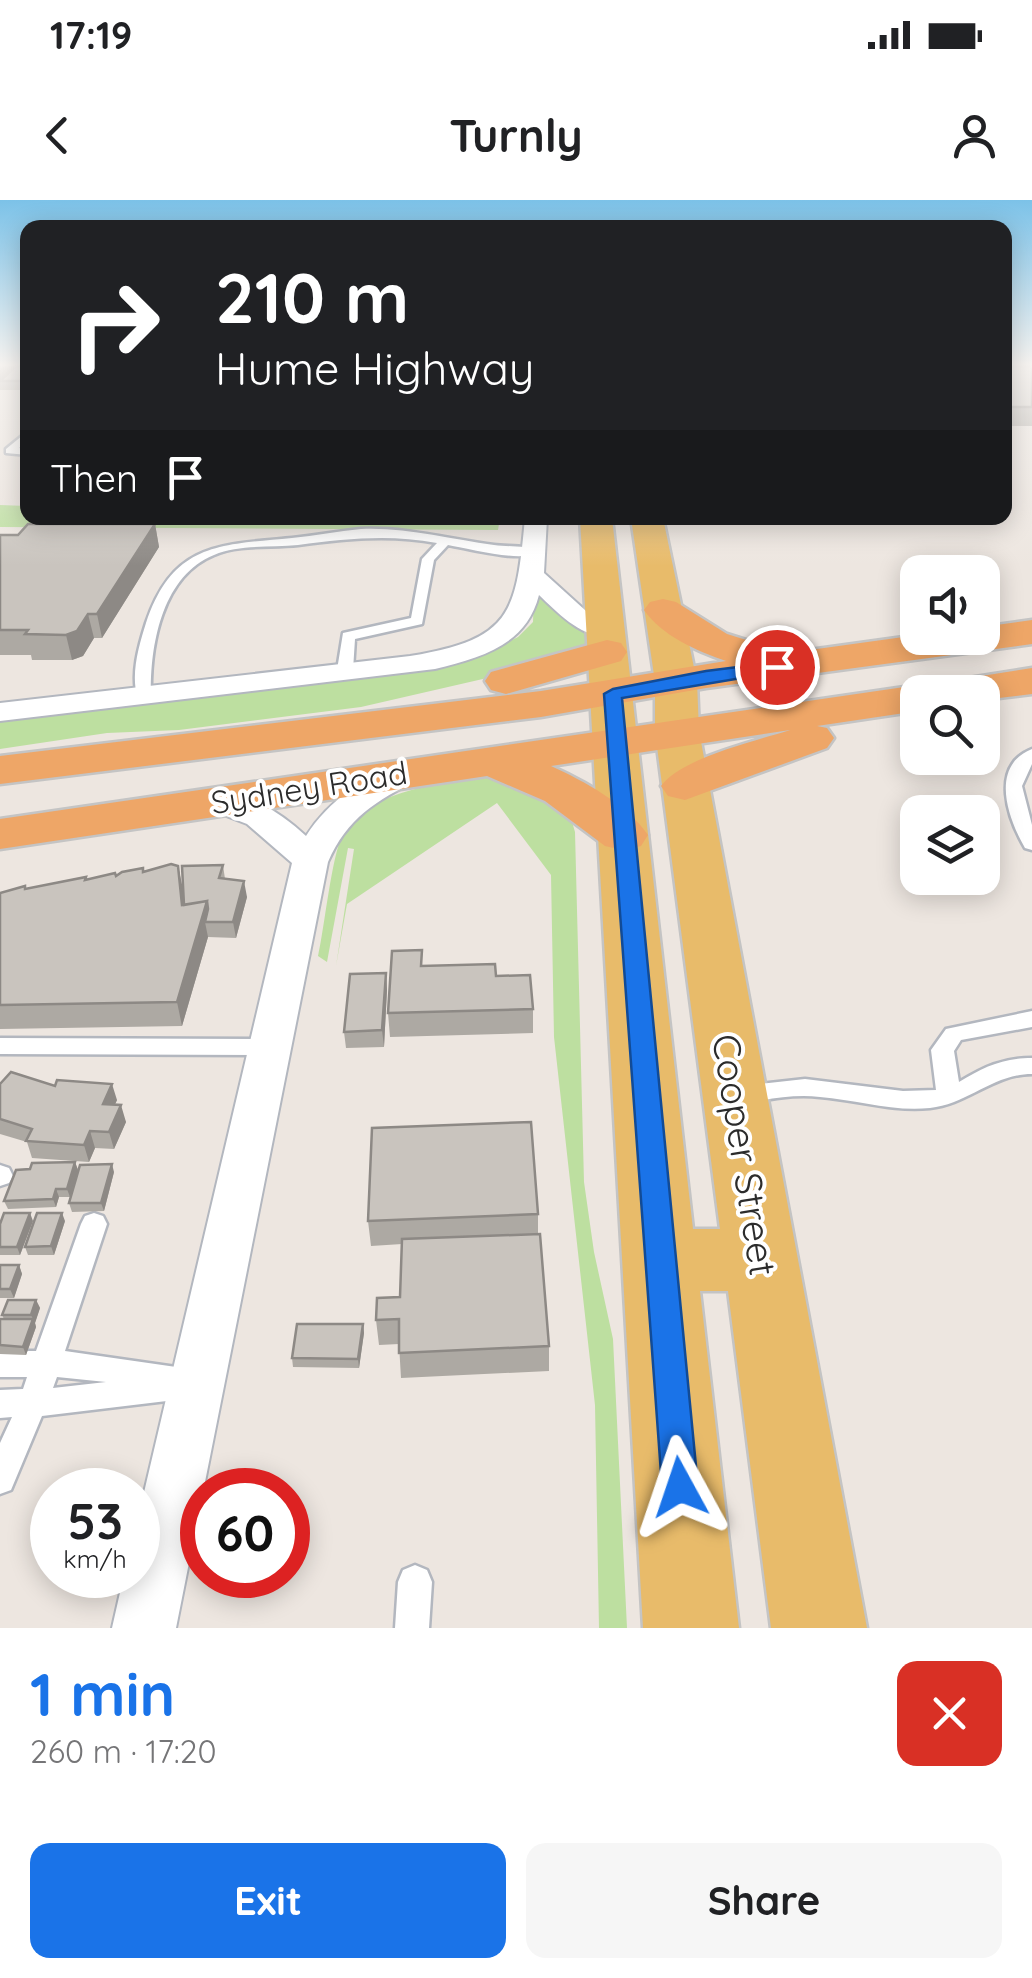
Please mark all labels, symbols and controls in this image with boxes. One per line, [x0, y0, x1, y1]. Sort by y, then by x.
text: 17:19 [50, 11, 132, 59]
text: Turnly [449, 107, 583, 163]
icon: back [30, 108, 85, 163]
icon: person [947, 108, 1002, 163]
text: 210 m [215, 253, 409, 341]
icon: right [50, 260, 180, 390]
text: Hume Highway [215, 340, 534, 396]
icon: arrive [158, 450, 213, 505]
text: Then [50, 454, 138, 502]
map controls [900, 555, 1000, 895]
button: sound [900, 555, 1000, 655]
pin [735, 625, 820, 710]
icon: arrive [750, 640, 805, 695]
button: search [900, 675, 1000, 775]
street label: Sydney Road [208, 752, 410, 822]
button: layers [900, 795, 1000, 895]
street label: Cooper Street [702, 1031, 788, 1279]
position arrow [628, 1435, 732, 1539]
speed limit sign: 60 [180, 1468, 310, 1598]
text: 53 [67, 1489, 123, 1552]
text: km/h [63, 1543, 127, 1574]
text: 1 min [30, 1656, 175, 1731]
button: close [897, 1661, 1002, 1766]
text: 260 m · 17:20 [30, 1731, 217, 1771]
button: Exit [30, 1843, 506, 1958]
button: Share [526, 1843, 1002, 1958]

